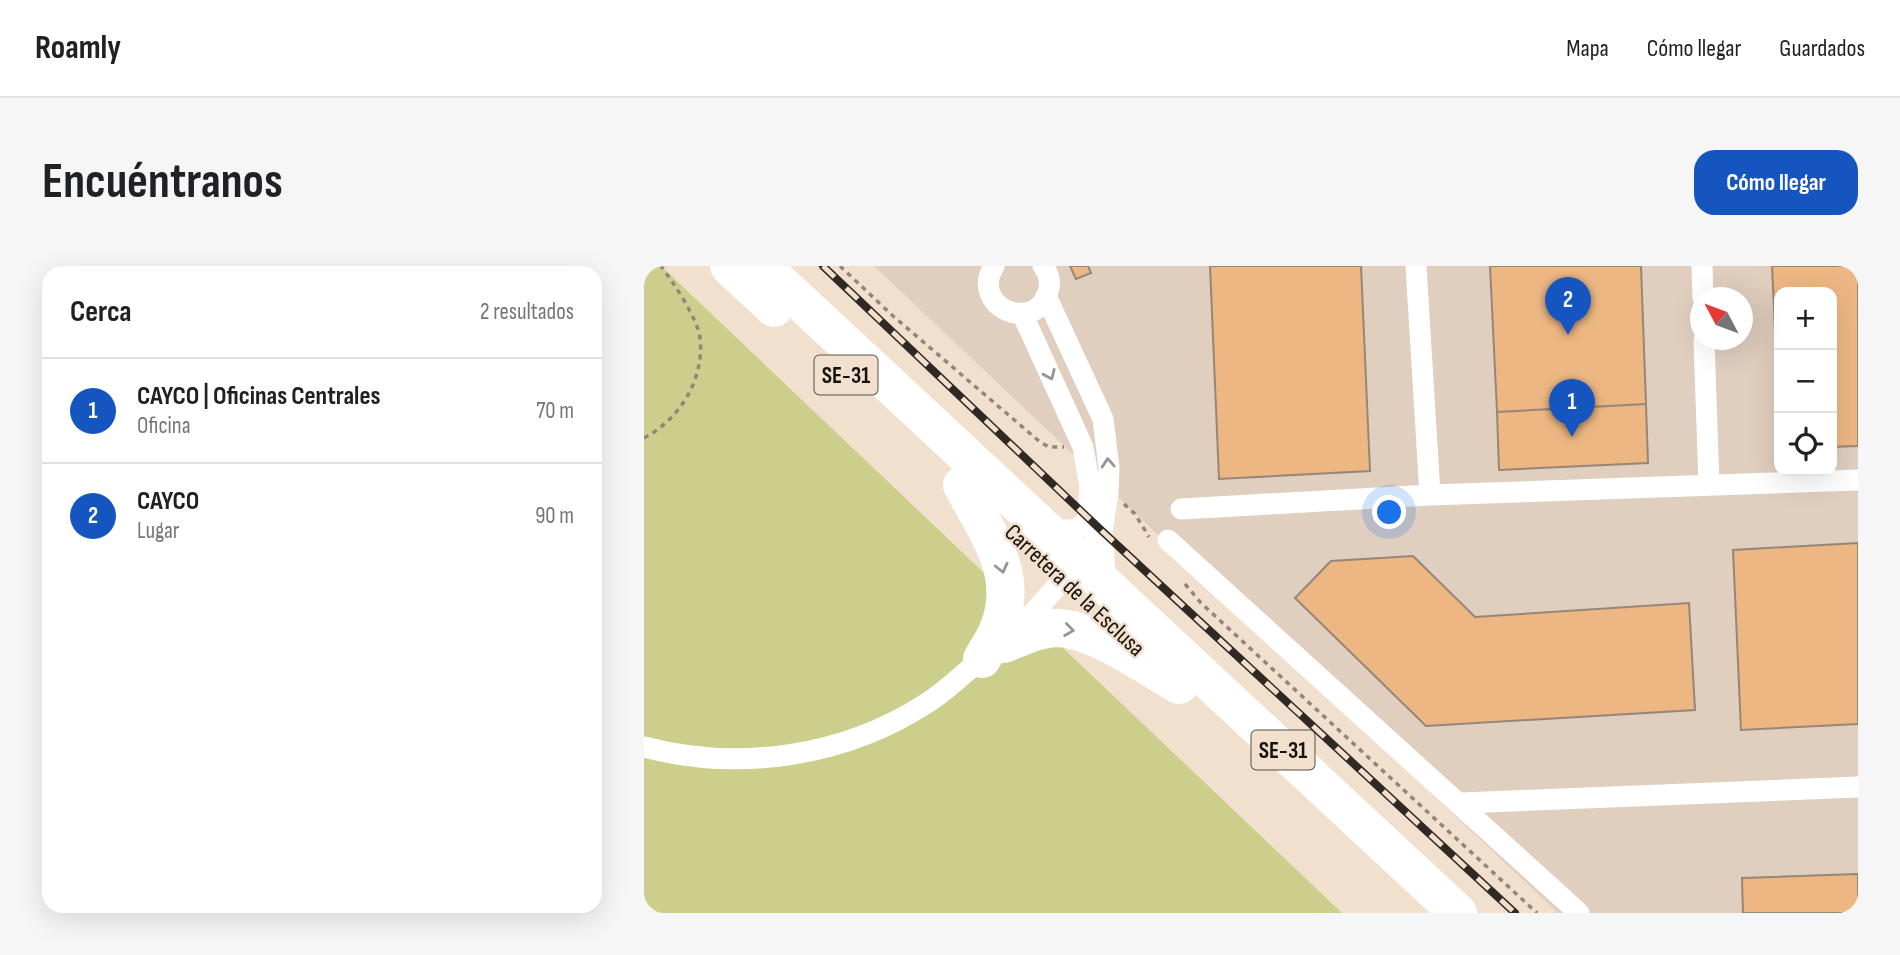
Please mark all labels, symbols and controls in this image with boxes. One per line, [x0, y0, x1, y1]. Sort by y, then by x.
text: Roamly [35, 28, 121, 68]
text: Mapa [1566, 34, 1609, 63]
text: Cómo llegar [1647, 34, 1741, 63]
text: Guardados [1779, 34, 1865, 63]
button: Cómo llegar [1694, 150, 1858, 215]
text: Encuéntranos [42, 153, 283, 212]
pin: 2 [1545, 277, 1591, 335]
north arrow [1690, 287, 1753, 350]
map controls [1774, 287, 1837, 476]
button: + [1774, 287, 1837, 350]
text: Cerca [70, 294, 132, 330]
text: 2 resultados [480, 298, 574, 326]
button: − [1774, 350, 1837, 413]
road number: SE-31 [814, 356, 878, 394]
one-way arrow [1042, 368, 1056, 381]
pin: 1 [1549, 379, 1595, 437]
text: CAYCO | Oficinas Centrales [137, 381, 380, 412]
text: 1 [88, 397, 98, 425]
text: 70 m [536, 397, 574, 425]
text: Oficina [137, 412, 191, 440]
button: locate [1774, 413, 1837, 476]
one-way arrow [1101, 457, 1116, 468]
text: CAYCO [137, 486, 199, 517]
your location [1372, 495, 1406, 529]
text: 2 [88, 502, 98, 530]
text: 90 m [535, 502, 574, 530]
text: Lugar [137, 517, 179, 545]
street label: Carretera de la Esclusa [999, 518, 1151, 663]
one-way arrow [994, 562, 1008, 574]
one-way arrow [1063, 622, 1075, 637]
road number: SE-31 [1252, 730, 1314, 770]

